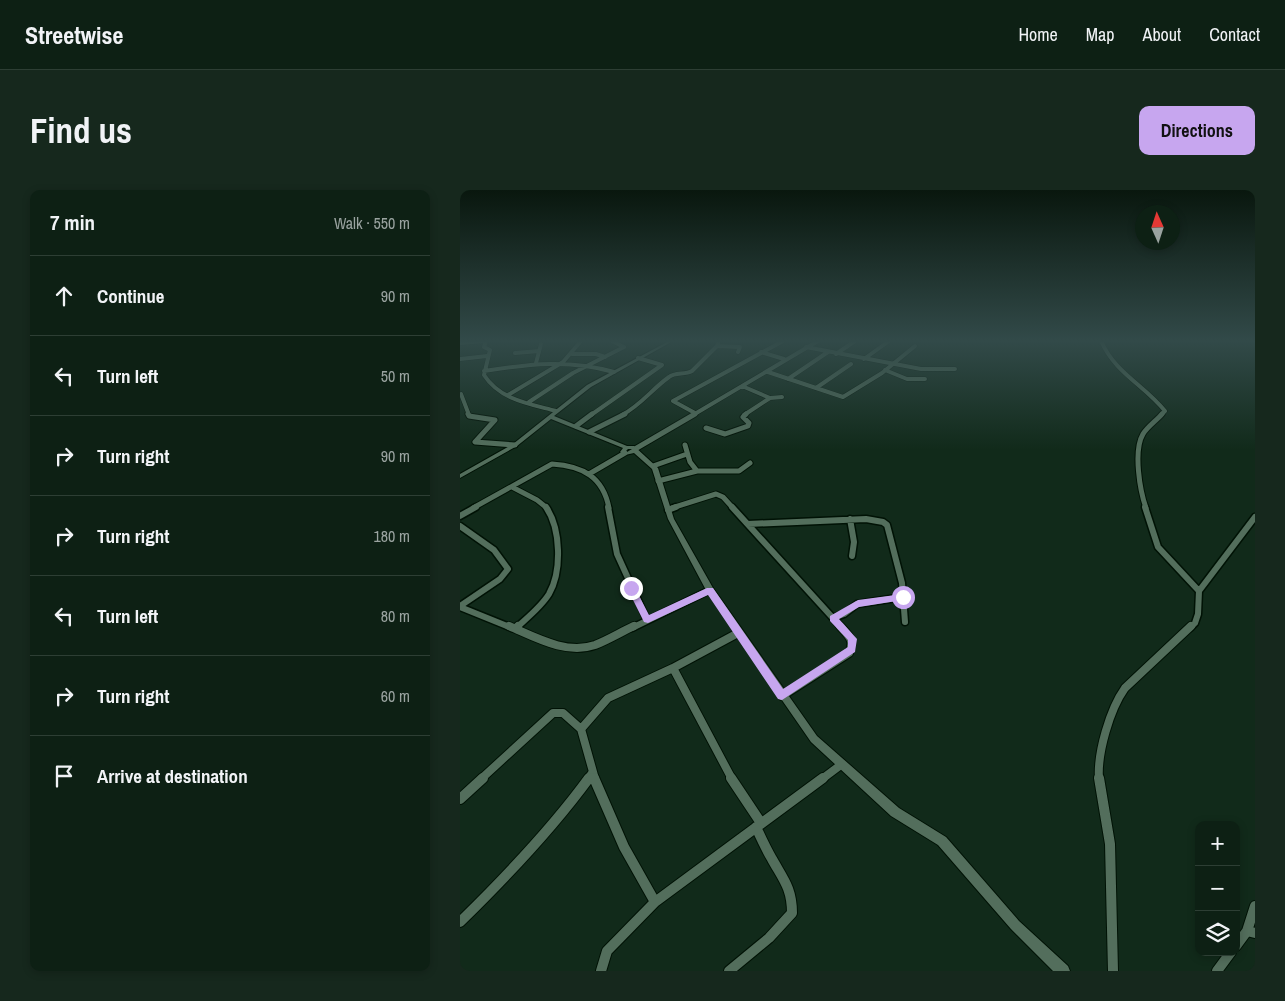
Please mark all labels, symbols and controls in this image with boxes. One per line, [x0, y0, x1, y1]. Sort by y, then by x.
text: Streetwise [25, 19, 123, 51]
text: Home [1018, 22, 1058, 47]
text: Map [1086, 22, 1115, 47]
text: About [1143, 22, 1181, 47]
text: Contact [1209, 22, 1260, 47]
button: Directions [1139, 106, 1255, 155]
text: Find us [30, 107, 132, 154]
north arrow [1135, 205, 1180, 250]
text: 7 min [50, 208, 95, 237]
text: Walk · 550 m [334, 212, 410, 234]
icon: ahead [50, 282, 78, 310]
text: Continue [97, 283, 165, 309]
text: 90 m [381, 285, 410, 307]
icon: left [50, 362, 78, 390]
text: Turn left [97, 363, 158, 389]
text: 50 m [381, 365, 410, 387]
icon: right [50, 442, 78, 470]
text: Turn right [97, 443, 169, 469]
text: 90 m [381, 445, 410, 467]
icon: right [50, 522, 78, 550]
text: Turn right [97, 523, 169, 549]
text: 180 m [374, 525, 410, 547]
route end [620, 577, 643, 600]
route start [892, 586, 915, 609]
icon: left [50, 602, 78, 630]
text: Turn left [97, 603, 158, 629]
text: 80 m [381, 605, 410, 627]
icon: right [50, 682, 78, 710]
text: Turn right [97, 683, 169, 709]
text: 60 m [381, 685, 410, 707]
icon: arrive [50, 762, 78, 790]
text: Arrive at destination [97, 763, 248, 789]
map controls [1195, 821, 1240, 956]
button: + [1195, 821, 1240, 866]
button: − [1195, 866, 1240, 911]
button: layers [1195, 911, 1240, 956]

